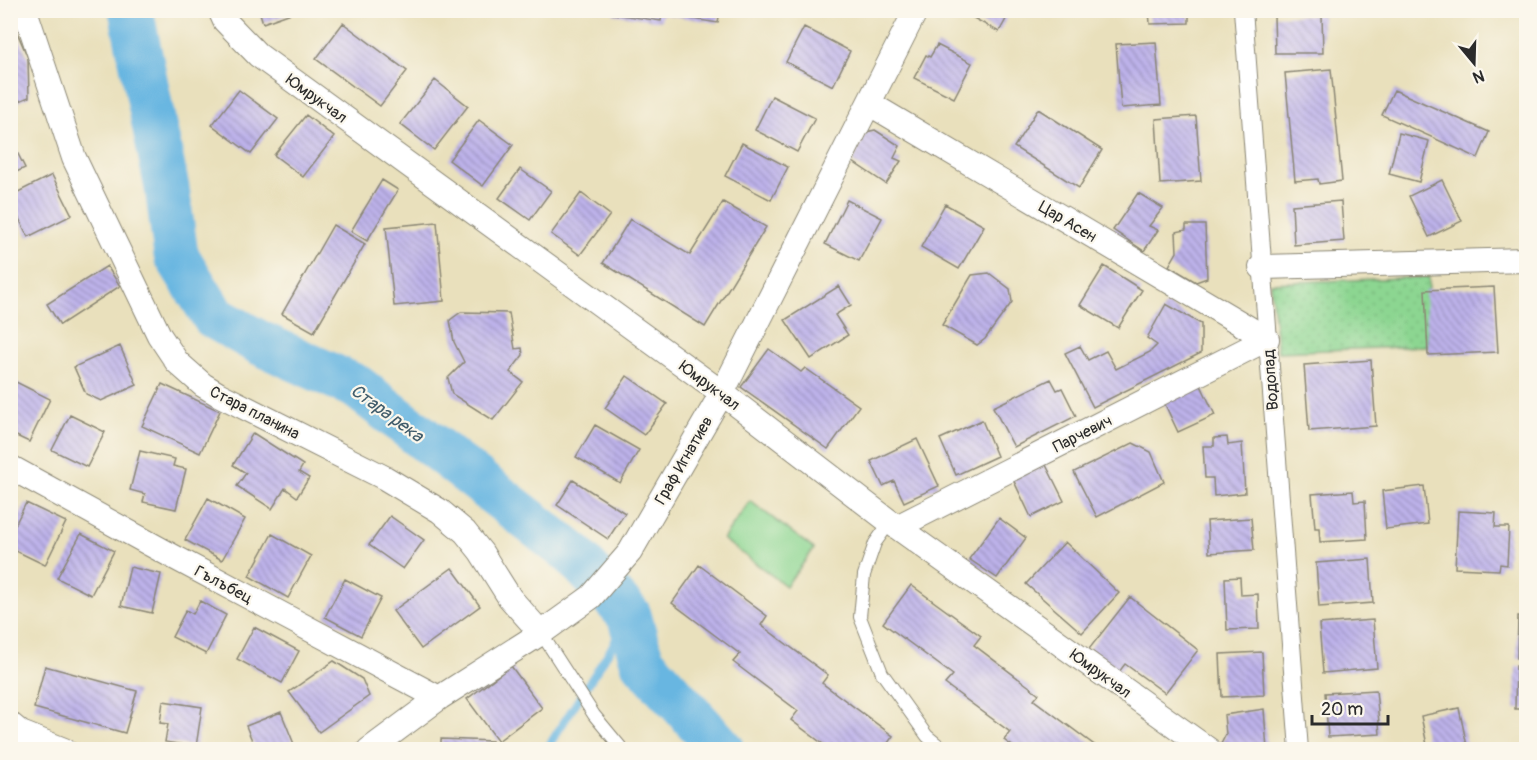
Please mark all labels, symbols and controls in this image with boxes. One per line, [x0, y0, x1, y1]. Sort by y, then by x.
north arrow [1444, 33, 1504, 93]
text: N [1470, 65, 1487, 88]
street label: Юмрукчал [282, 70, 351, 128]
street label: Цар Асен [1035, 197, 1100, 247]
street label: Водопад [1259, 348, 1283, 411]
street label: Юмрукчал [675, 356, 744, 415]
water label: Стара река [346, 379, 429, 448]
street label: Стара планина [206, 382, 303, 444]
street label: Парчевич [1050, 411, 1115, 457]
street label: Граф Игнатиев [651, 413, 717, 508]
street label: Гълъбец [191, 561, 256, 609]
street label: Юмрукчал [1066, 645, 1135, 703]
scale bar [1312, 688, 1388, 726]
text: 20 m [1321, 698, 1363, 721]

